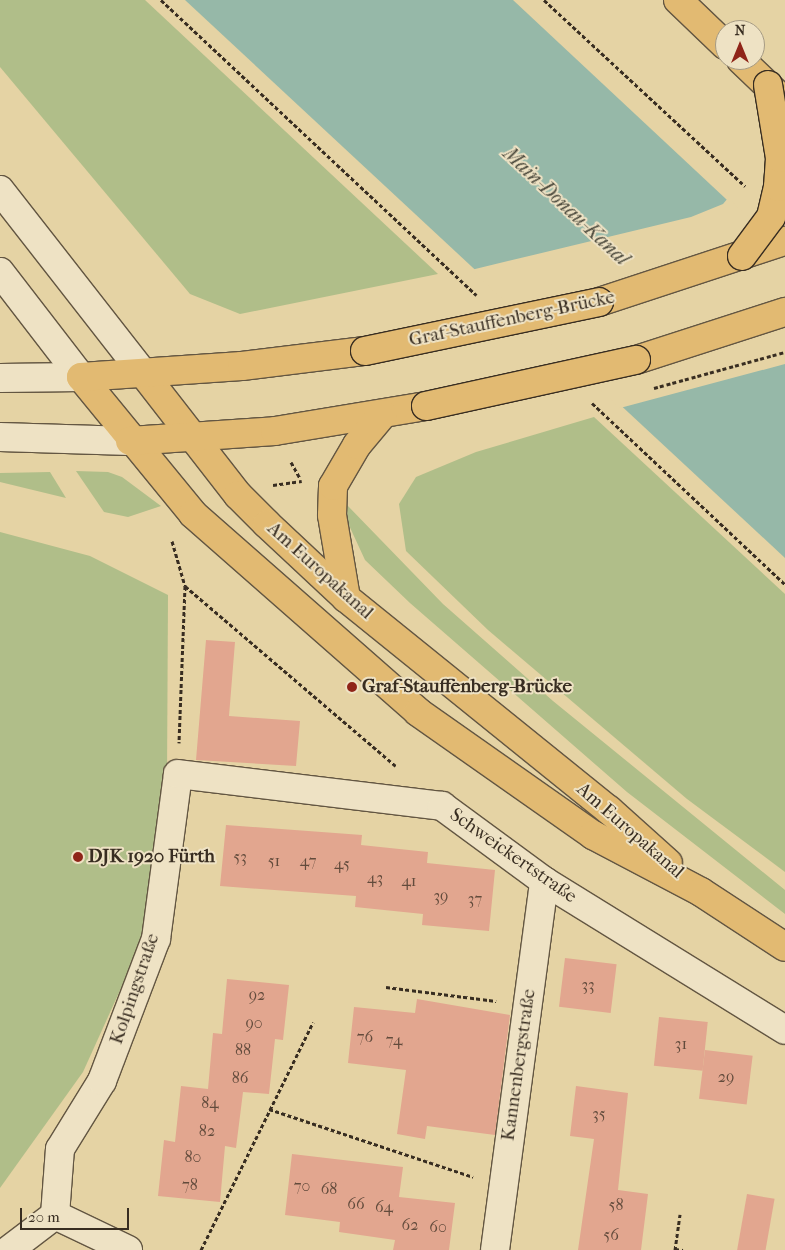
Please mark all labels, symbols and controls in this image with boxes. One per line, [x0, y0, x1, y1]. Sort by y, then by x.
north arrow [715, 20, 765, 70]
text: N [735, 22, 745, 39]
water label: Main-Donau-Kanal [498, 142, 634, 270]
street label: Graf-Stauffenberg-Brücke [407, 286, 617, 352]
street label: Am Europakanal [262, 517, 378, 625]
place label: Graf-Stauffenberg-Brücke [362, 676, 572, 698]
marker: Graf-Stauffenberg-Brücke [346, 681, 358, 693]
street label: Am Europakanal [572, 778, 688, 884]
street label: Schweickertstraße [445, 804, 581, 908]
place label: DJK 1920 Fürth [88, 846, 215, 868]
house number: 53 [233, 847, 247, 867]
marker: DJK 1920 Fürth [72, 851, 84, 863]
house number: 51 [268, 851, 280, 871]
house number: 47 [300, 851, 316, 871]
house number: 45 [334, 854, 350, 874]
house number: 43 [367, 868, 383, 888]
house number: 41 [401, 871, 417, 891]
house number: 39 [434, 886, 448, 906]
house number: 37 [468, 889, 482, 909]
street label: Kolpingstraße [105, 931, 165, 1047]
house number: 33 [581, 975, 595, 995]
house number: 92 [249, 985, 265, 1005]
street label: Kannenbergstraße [497, 988, 541, 1142]
house number: 90 [245, 1013, 263, 1033]
house number: 76 [357, 1027, 373, 1047]
house number: 74 [386, 1030, 402, 1050]
house number: 31 [675, 1034, 687, 1054]
house number: 88 [235, 1040, 251, 1060]
house number: 29 [718, 1067, 734, 1087]
house number: 86 [232, 1068, 248, 1088]
house number: 84 [201, 1093, 219, 1113]
house number: 35 [592, 1104, 606, 1124]
house number: 82 [199, 1121, 215, 1141]
house number: 80 [185, 1147, 201, 1167]
house number: 78 [182, 1175, 198, 1195]
house number: 70 [294, 1176, 310, 1196]
house number: 68 [321, 1179, 337, 1199]
house number: 66 [347, 1194, 365, 1214]
house number: 58 [609, 1195, 623, 1215]
house number: 64 [375, 1197, 393, 1217]
scale bar [22, 1198, 131, 1230]
text: 20 m [28, 1208, 60, 1226]
house number: 62 [402, 1215, 418, 1235]
house number: 60 [429, 1217, 447, 1237]
house number: 56 [603, 1225, 619, 1245]

